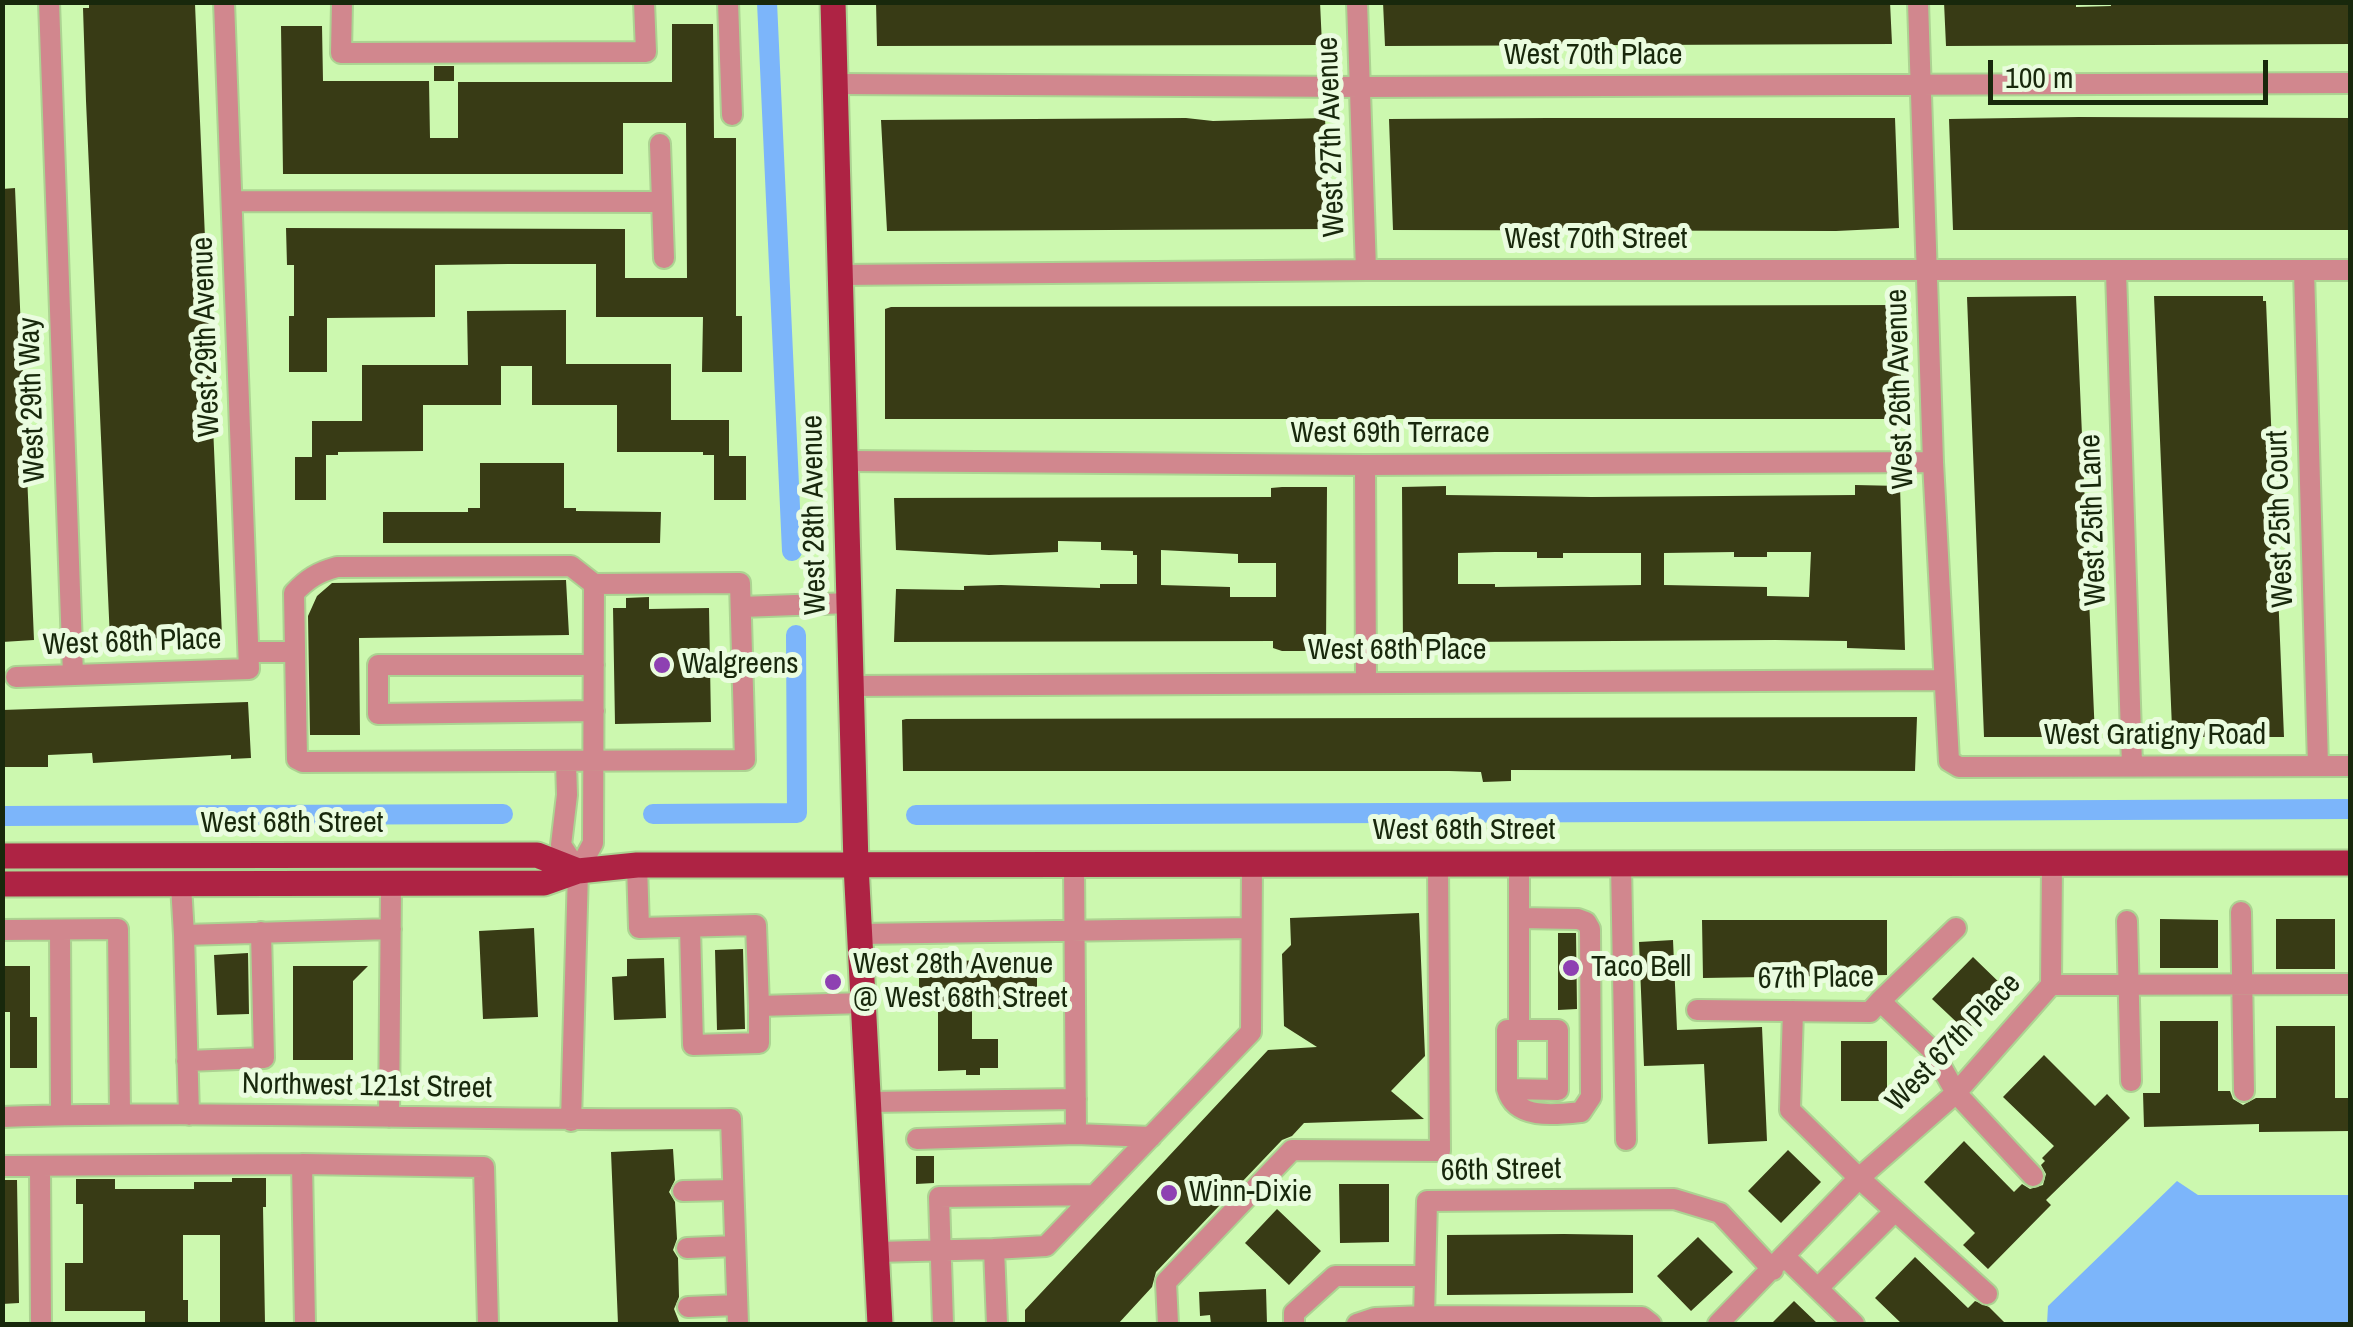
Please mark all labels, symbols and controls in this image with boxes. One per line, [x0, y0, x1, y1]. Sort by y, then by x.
street label: West 27th Avenue [1311, 36, 1353, 238]
street label: West 70th Place [1504, 38, 1682, 74]
scale bar [1993, 40, 2273, 102]
text: 100 m [2005, 57, 2073, 97]
street label: West 70th Street [1505, 222, 1687, 258]
street label: West 29th Avenue [186, 236, 228, 438]
street label: West 26th Avenue [1880, 288, 1922, 490]
street label: West 29th Way [12, 317, 54, 483]
street label: West 28th Avenue [795, 415, 835, 615]
street label: West 69th Terrace [1290, 416, 1490, 452]
street label: West 25th Court [2260, 430, 2302, 608]
street label: West 25th Lane [2073, 433, 2115, 607]
street label: West 68th Place [42, 622, 222, 664]
street label: West 68th Place [1308, 633, 1486, 669]
place label: Walgreens [682, 647, 799, 683]
marker: Walgreens [651, 654, 673, 676]
street label: West Gratigny Road [2044, 718, 2266, 754]
street label: West 68th Street [201, 806, 383, 842]
street label: West 68th Street [1373, 813, 1555, 849]
place label: West 28th Avenue @ West 68th Street [853, 947, 1068, 1018]
place label: Taco Bell [1591, 950, 1691, 986]
marker: Taco Bell [1560, 957, 1582, 979]
street label: 67th Place [1758, 960, 1874, 998]
street label: West 67th Place [1879, 966, 2029, 1120]
marker: West 28th Avenue @ West 68th Street [822, 971, 844, 993]
street label: Northwest 121st Street [242, 1067, 492, 1107]
street label: 66th Street [1441, 1152, 1561, 1190]
place label: Winn-Dixie [1189, 1175, 1312, 1211]
marker: Winn-Dixie [1158, 1182, 1180, 1204]

